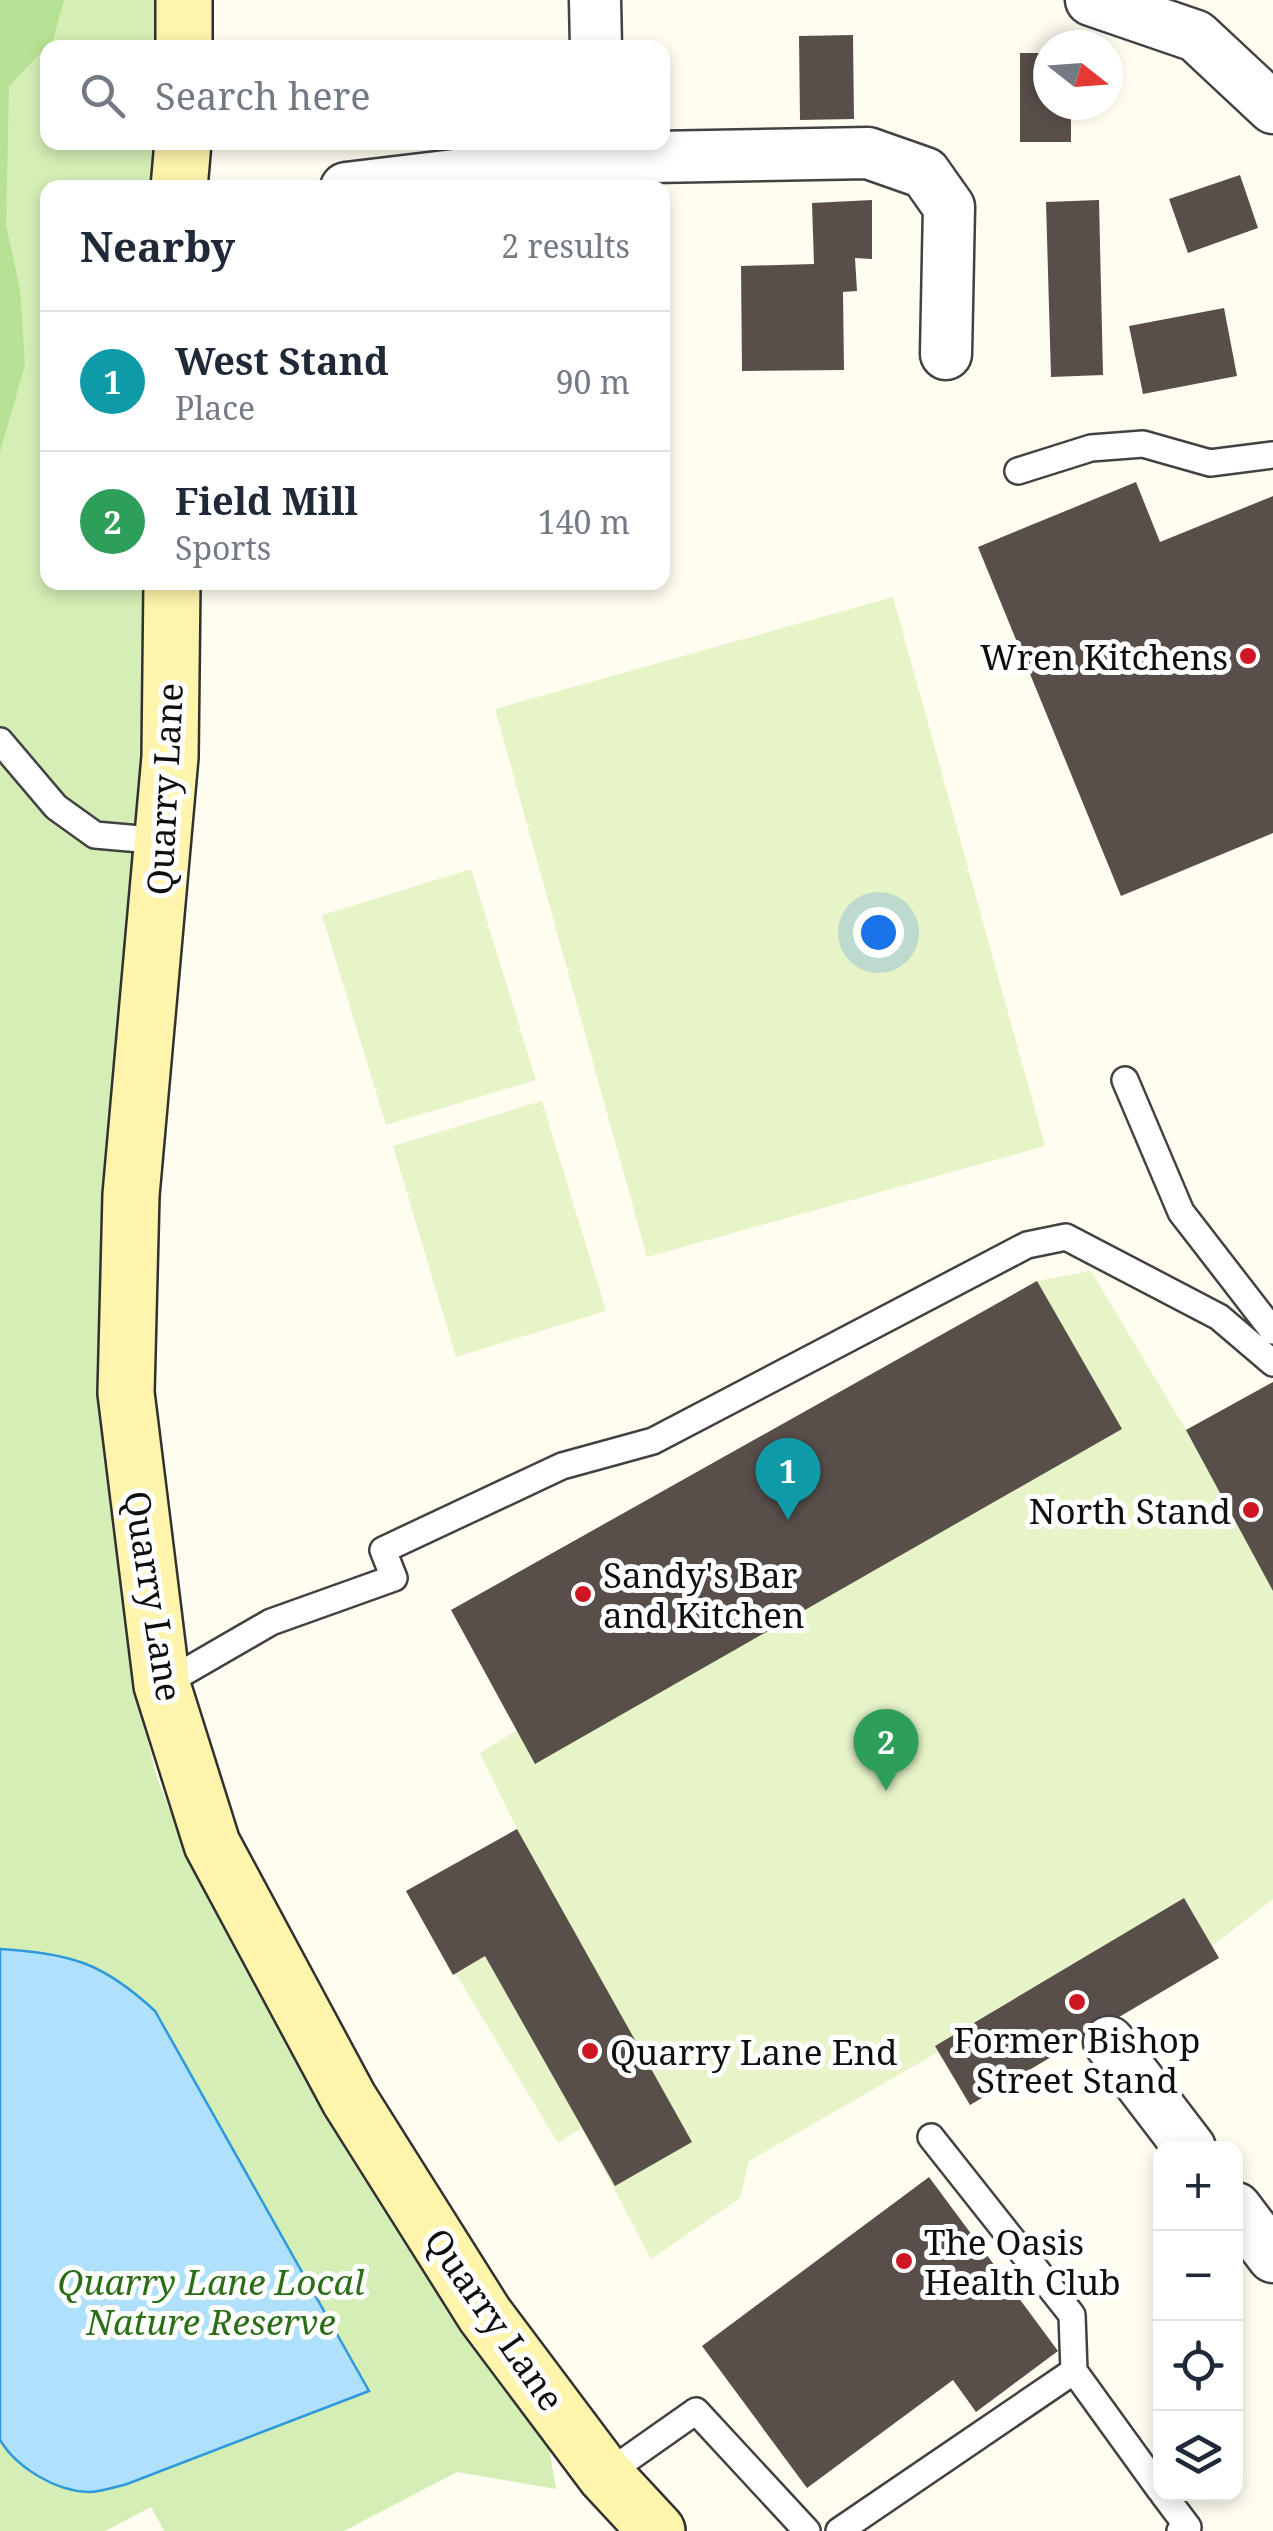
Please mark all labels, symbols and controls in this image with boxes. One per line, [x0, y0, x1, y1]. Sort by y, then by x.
north arrow [1033, 30, 1123, 120]
search box [40, 40, 670, 150]
icon: search [75, 68, 130, 123]
text: Search here [155, 69, 371, 121]
text: Nearby [80, 217, 235, 274]
text: 2 results [501, 224, 630, 267]
text: West Stand [175, 334, 389, 386]
text: 1 [103, 360, 122, 403]
text: 90 m [556, 360, 630, 403]
text: Place [175, 386, 255, 429]
text: Field Mill [175, 474, 358, 526]
text: 2 [103, 500, 122, 543]
text: 140 m [538, 500, 630, 543]
text: Sports [175, 526, 271, 569]
place label: Wren Kitchens [980, 633, 1228, 680]
marker: Wren Kitchens [1237, 645, 1259, 667]
street label: Quarry Lane [135, 682, 193, 896]
your location [853, 907, 904, 958]
pin: 1 [756, 1438, 820, 1520]
street label: Quarry Lane [114, 1487, 194, 1705]
place label: North Stand [1029, 1487, 1231, 1534]
marker: North Stand [1240, 1499, 1262, 1521]
place label: Sandy's Bar and Kitchen [603, 1551, 805, 1638]
marker: Sandy's Bar and Kitchen [572, 1583, 594, 1605]
pin: 2 [854, 1708, 918, 1791]
marker: Former Bishop Street Stand [1066, 1991, 1088, 2013]
place label: Former Bishop Street Stand [953, 2016, 1201, 2103]
place label: Quarry Lane End [610, 2028, 898, 2075]
marker: Quarry Lane End [579, 2040, 601, 2062]
map controls [1153, 2141, 1243, 2501]
button: + [1153, 2141, 1243, 2231]
street label: Quarry Lane [415, 2218, 575, 2420]
place label: The Oasis Health Club [924, 2218, 1121, 2305]
button: − [1153, 2231, 1243, 2321]
marker: The Oasis Health Club [893, 2250, 915, 2272]
park label: Quarry Lane Local Nature Reserve [58, 2258, 365, 2345]
button: locate [1153, 2321, 1243, 2411]
button: layers [1153, 2411, 1243, 2501]

